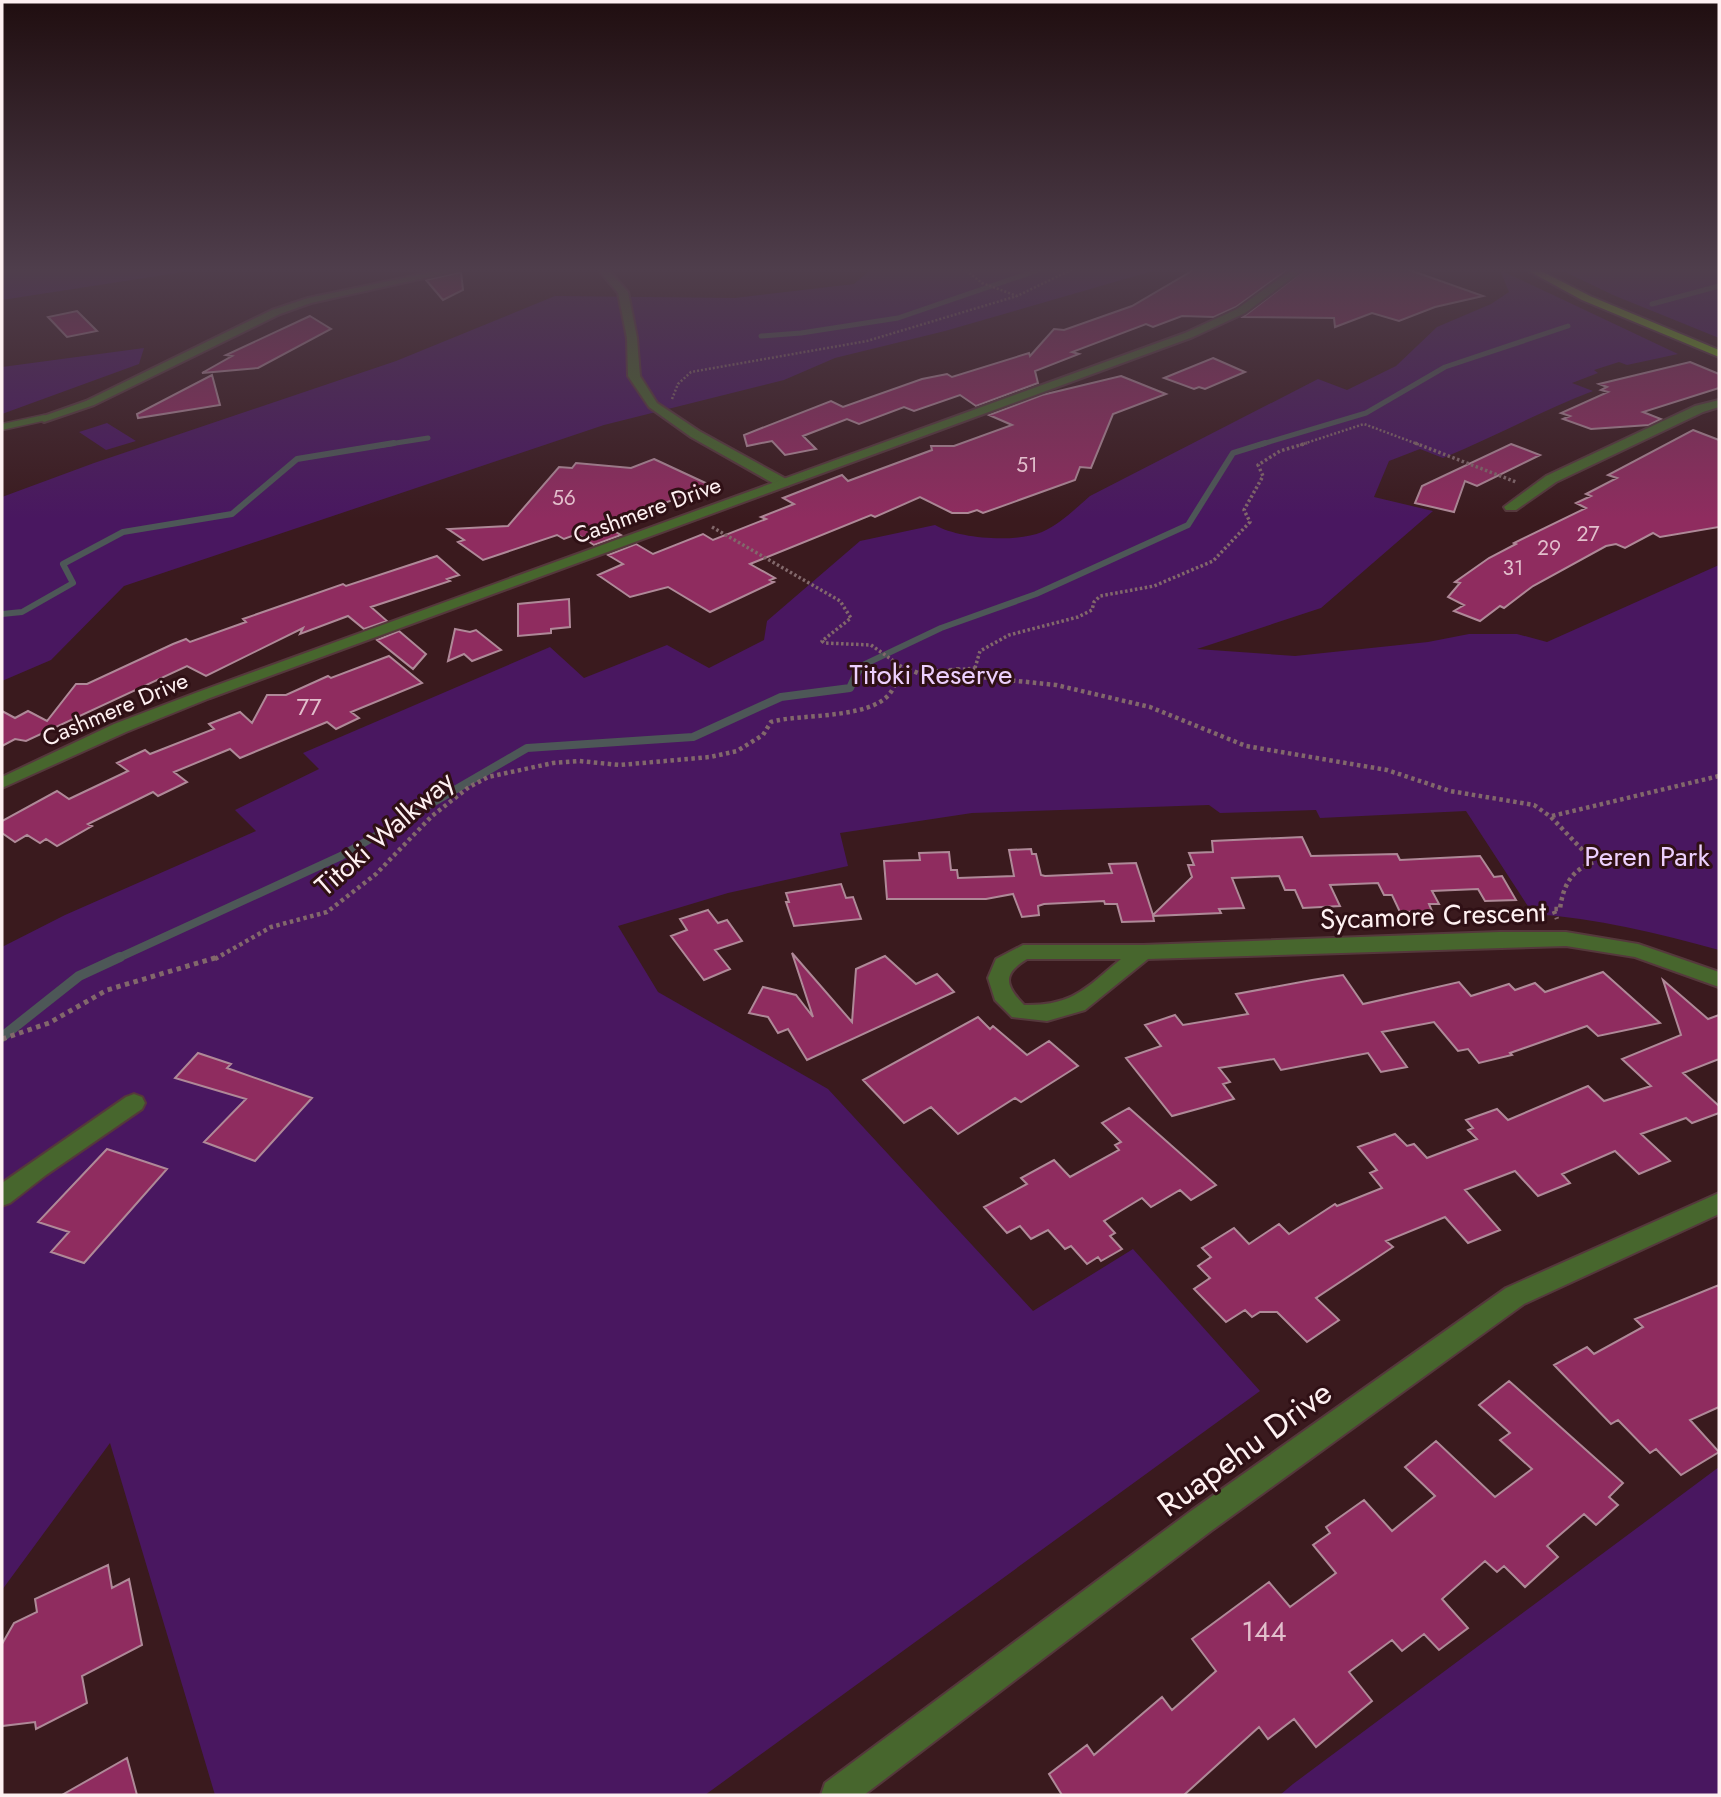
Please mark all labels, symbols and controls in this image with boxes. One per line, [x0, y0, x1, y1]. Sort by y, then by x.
house number: 51 [1016, 450, 1038, 480]
street label: Cashmere Drive [568, 467, 726, 553]
house number: 56 [552, 483, 576, 513]
house number: 27 [1577, 519, 1599, 549]
house number: 29 [1537, 533, 1561, 563]
house number: 31 [1503, 553, 1523, 583]
park label: Titoki Reserve [850, 654, 1012, 695]
street label: Cashmere Drive [37, 663, 193, 755]
house number: 77 [296, 689, 322, 724]
street label: Titoki Walkway [306, 761, 463, 905]
park label: Peren Park [1584, 836, 1710, 877]
street label: Sycamore Crescent [1319, 891, 1547, 940]
street label: Ruapehu Drive [1147, 1369, 1341, 1528]
house number: 144 [1241, 1611, 1287, 1652]

